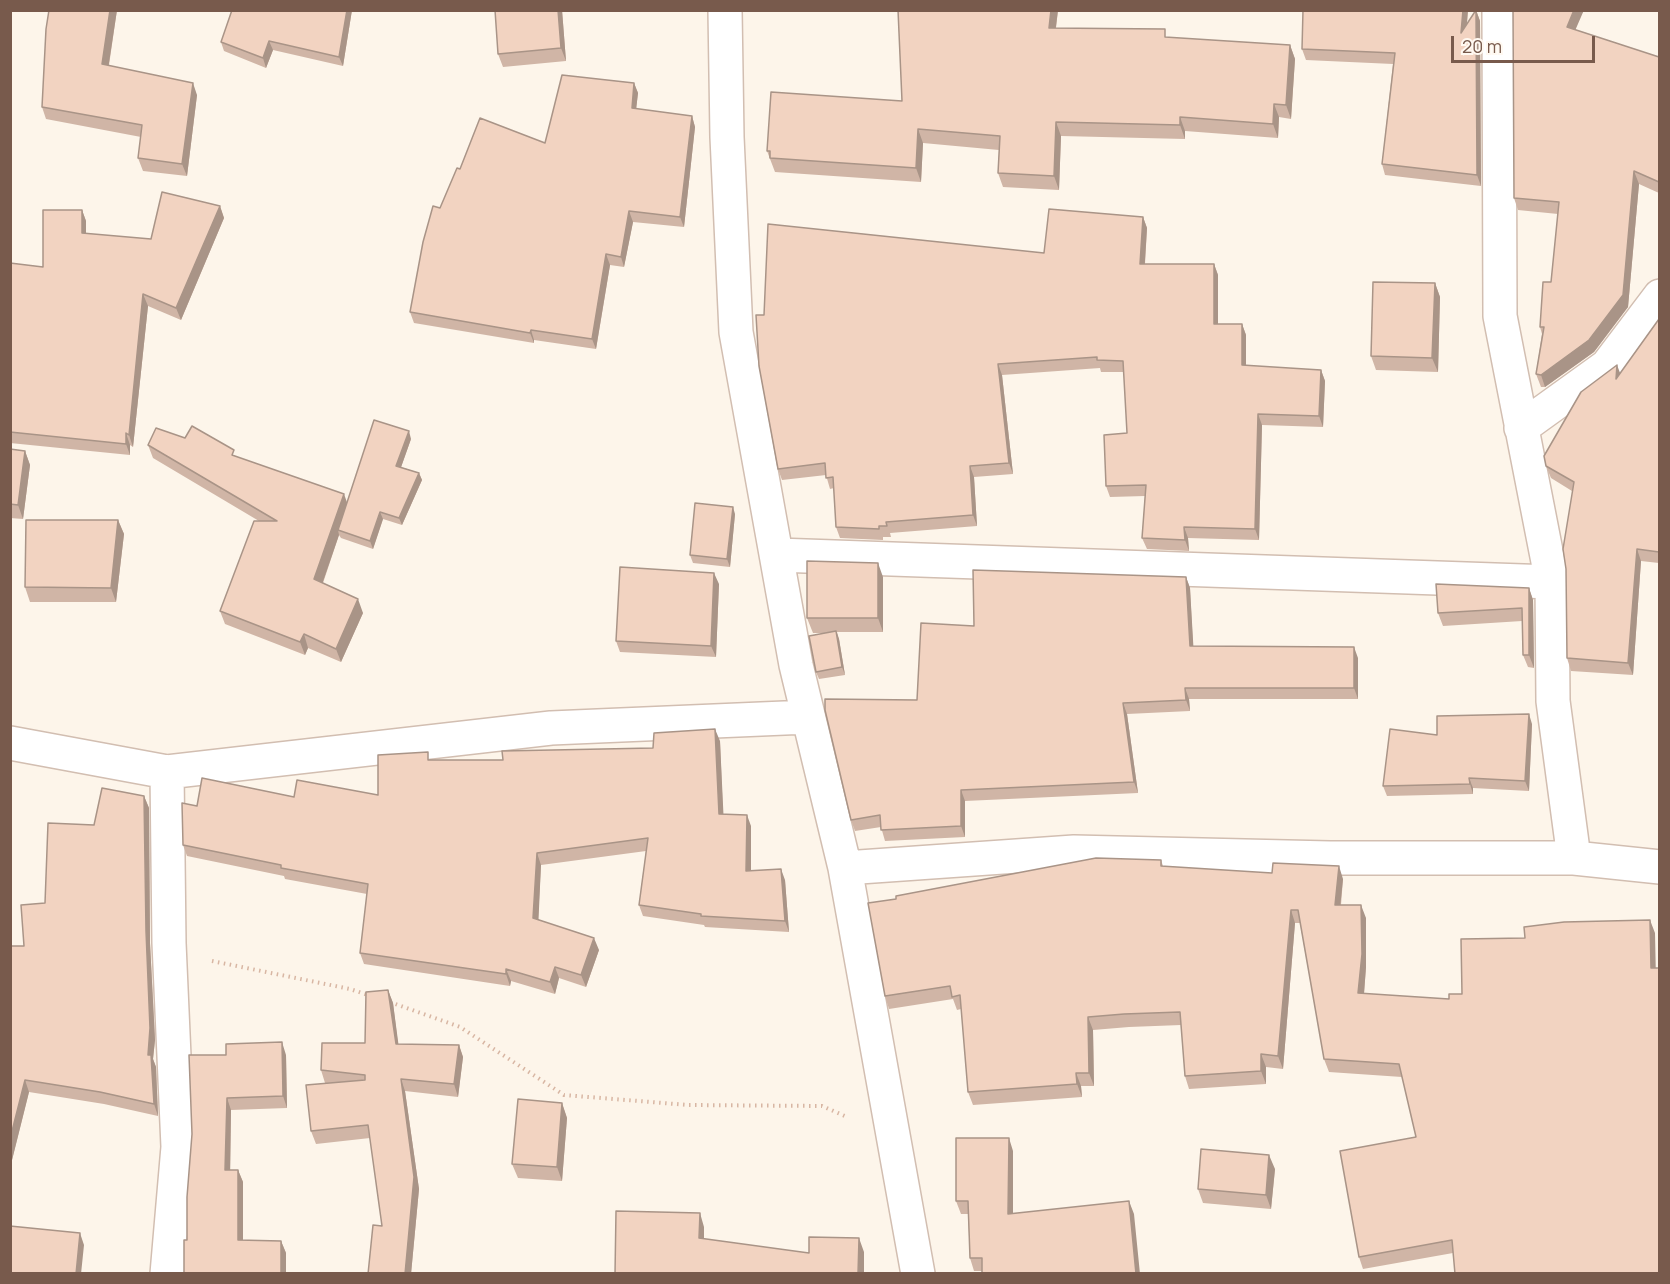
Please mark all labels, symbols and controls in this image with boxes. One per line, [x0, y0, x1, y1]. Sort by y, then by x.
scale bar [1454, 24, 1598, 62]
text: 20 m [1462, 34, 1502, 58]

